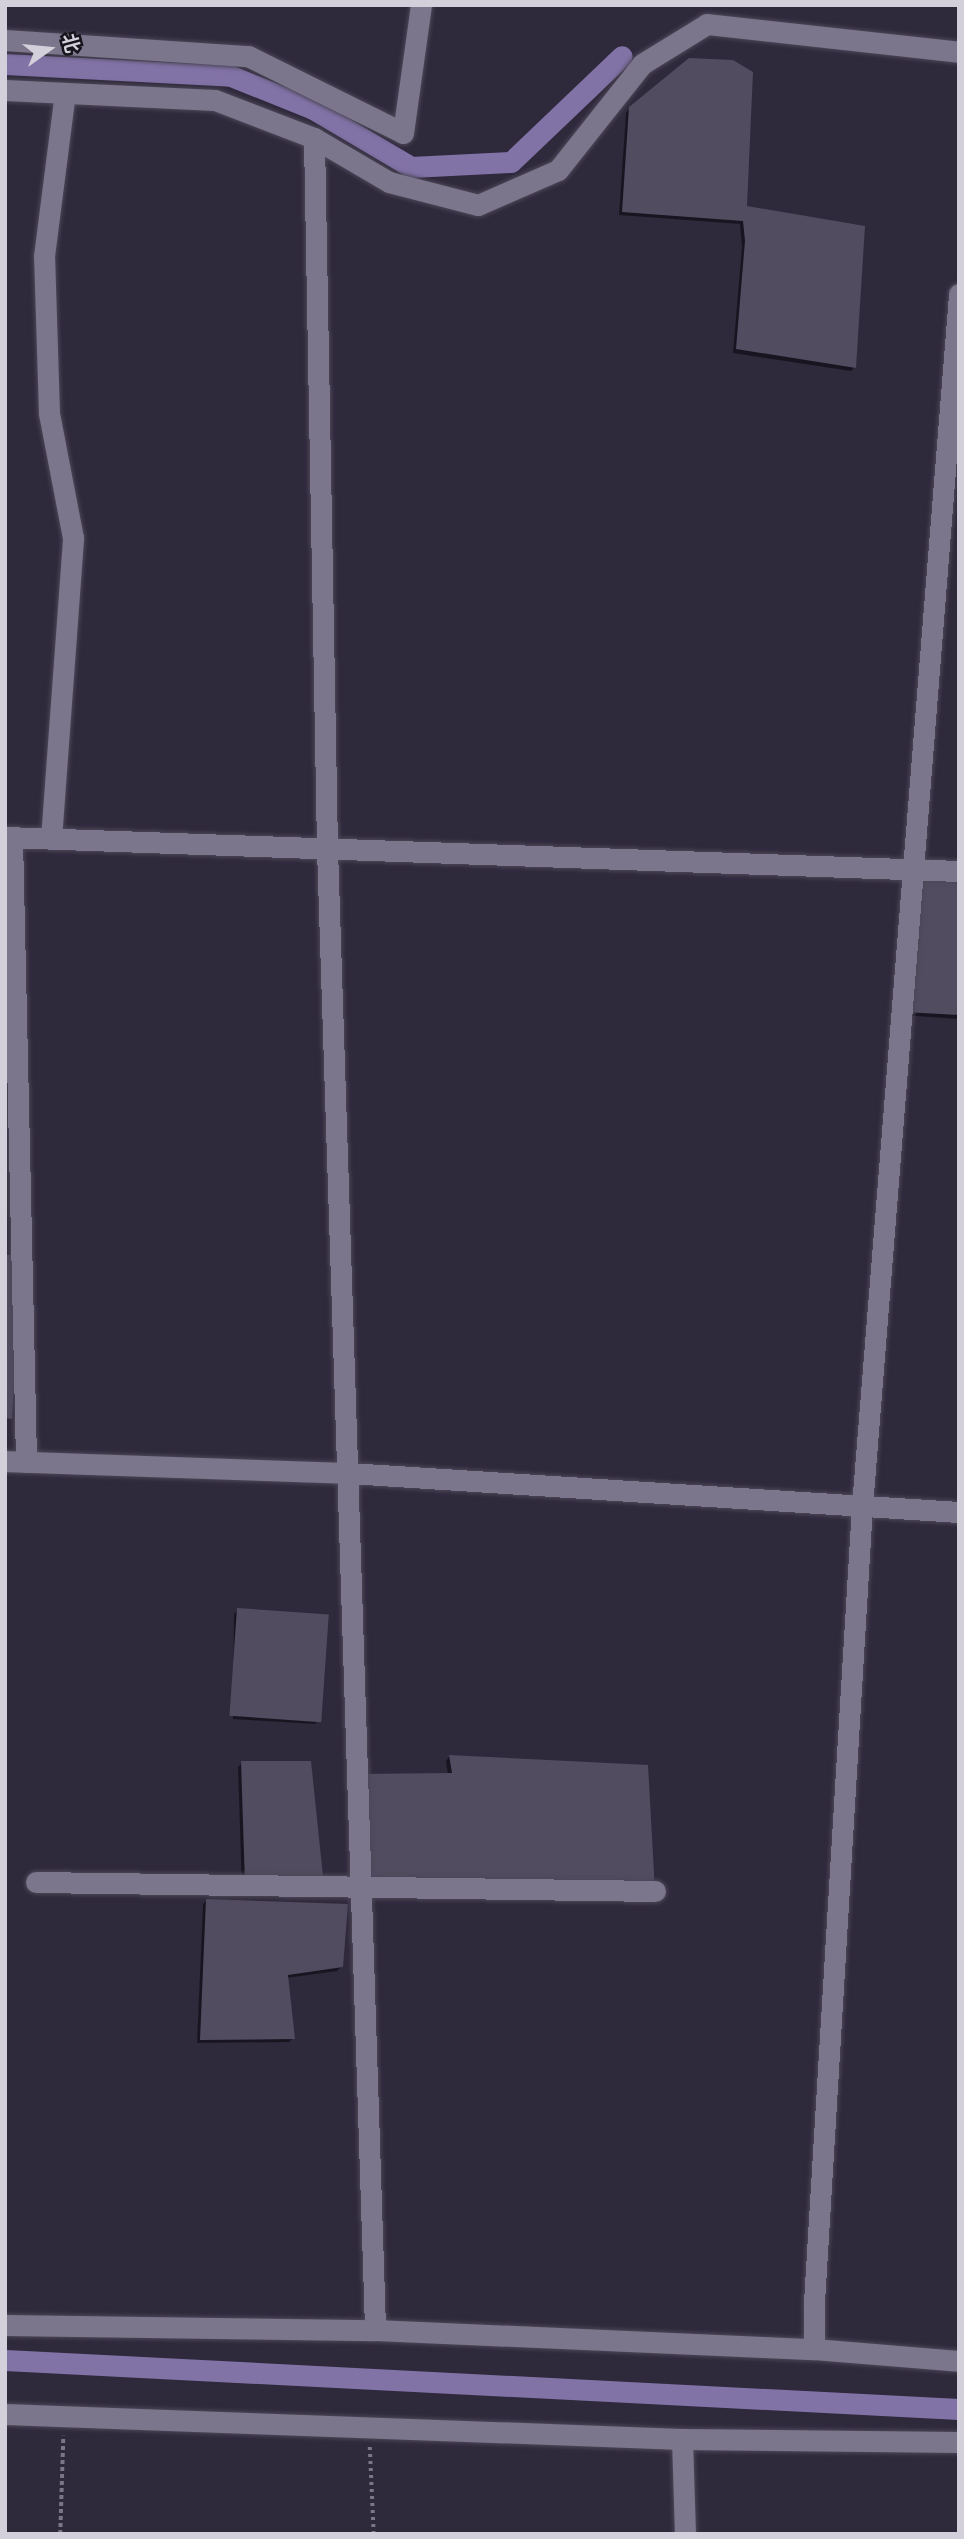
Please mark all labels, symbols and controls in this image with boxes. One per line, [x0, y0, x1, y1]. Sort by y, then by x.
north arrow [14, 14, 84, 84]
text: 北 [56, 31, 83, 56]

